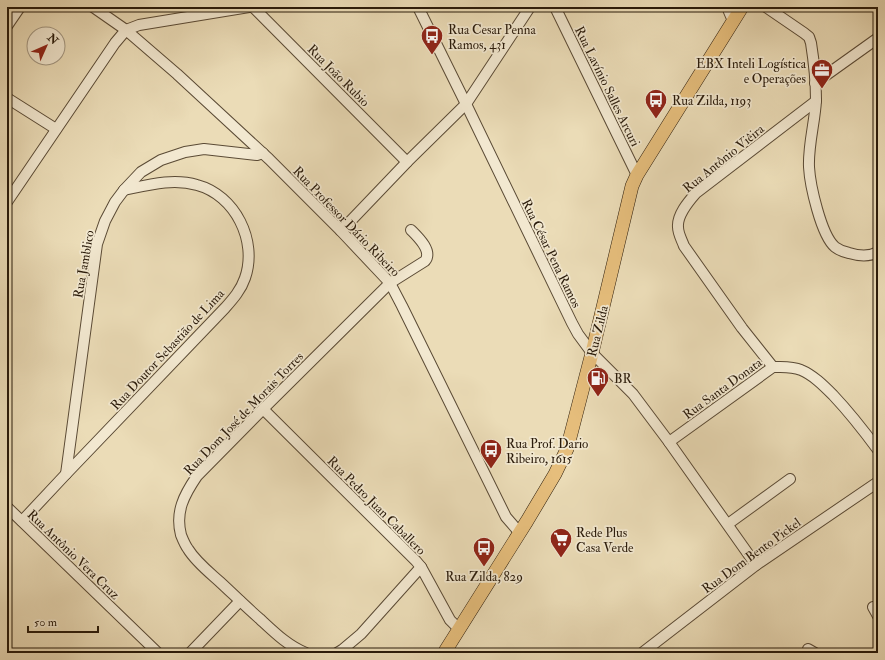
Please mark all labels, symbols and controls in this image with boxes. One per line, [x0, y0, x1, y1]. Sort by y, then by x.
place label: Rua Cesar Penna Ramos, 431 [448, 22, 536, 53]
bus stop icon: Rua Cesar Penna Ramos, 431 [419, 23, 445, 56]
street label: Rua Lavínio Salles Arcuri [571, 24, 643, 150]
north arrow [26, 26, 66, 66]
text: N [44, 30, 62, 48]
street label: Rua João Rubio [304, 41, 373, 110]
place label: EBX Inteli Logística e Operações [696, 56, 807, 88]
office icon: EBX Inteli Logística e Operações [809, 57, 835, 90]
bus stop icon: Rua Zilda, 1193 [643, 87, 669, 120]
place label: Rua Zilda, 1193 [672, 93, 751, 109]
street label: Rua Antônio Viêira [680, 121, 768, 196]
street label: Rua Professor Dário Ribeiro [289, 163, 403, 280]
street label: Rua César Pena Ramos [518, 196, 585, 311]
street label: Rua Jamblico [70, 229, 98, 299]
street label: Rua Doutor Sebastião de Lima [108, 286, 228, 413]
street label: Rua Zilda [584, 303, 612, 359]
street label: Rua Dom José de Morais Torres [181, 348, 307, 479]
street label: Rua Santa Donata [680, 354, 766, 423]
fuel station icon: BR [585, 365, 611, 398]
place label: BR [614, 371, 632, 387]
place label: Rua Prof. Dario Ribeiro, 1615 [506, 436, 588, 467]
bus stop icon: Rua Prof. Dario Ribeiro, 1615 [478, 437, 504, 470]
street label: Rua Pedro Juan Caballero [324, 453, 429, 558]
street label: Rua Antônio Vera Cruz [24, 507, 123, 603]
street label: Rua Dom Bento Pickel [699, 514, 805, 597]
place label: Rede Plus Casa Verde [576, 525, 634, 556]
supermarket icon: Rede Plus Casa Verde [548, 526, 574, 559]
bus stop icon: Rua Zilda, 829 [471, 535, 497, 568]
place label: Rua Zilda, 829 [445, 569, 523, 585]
scale bar [28, 608, 98, 634]
text: 50 m [34, 615, 58, 630]

